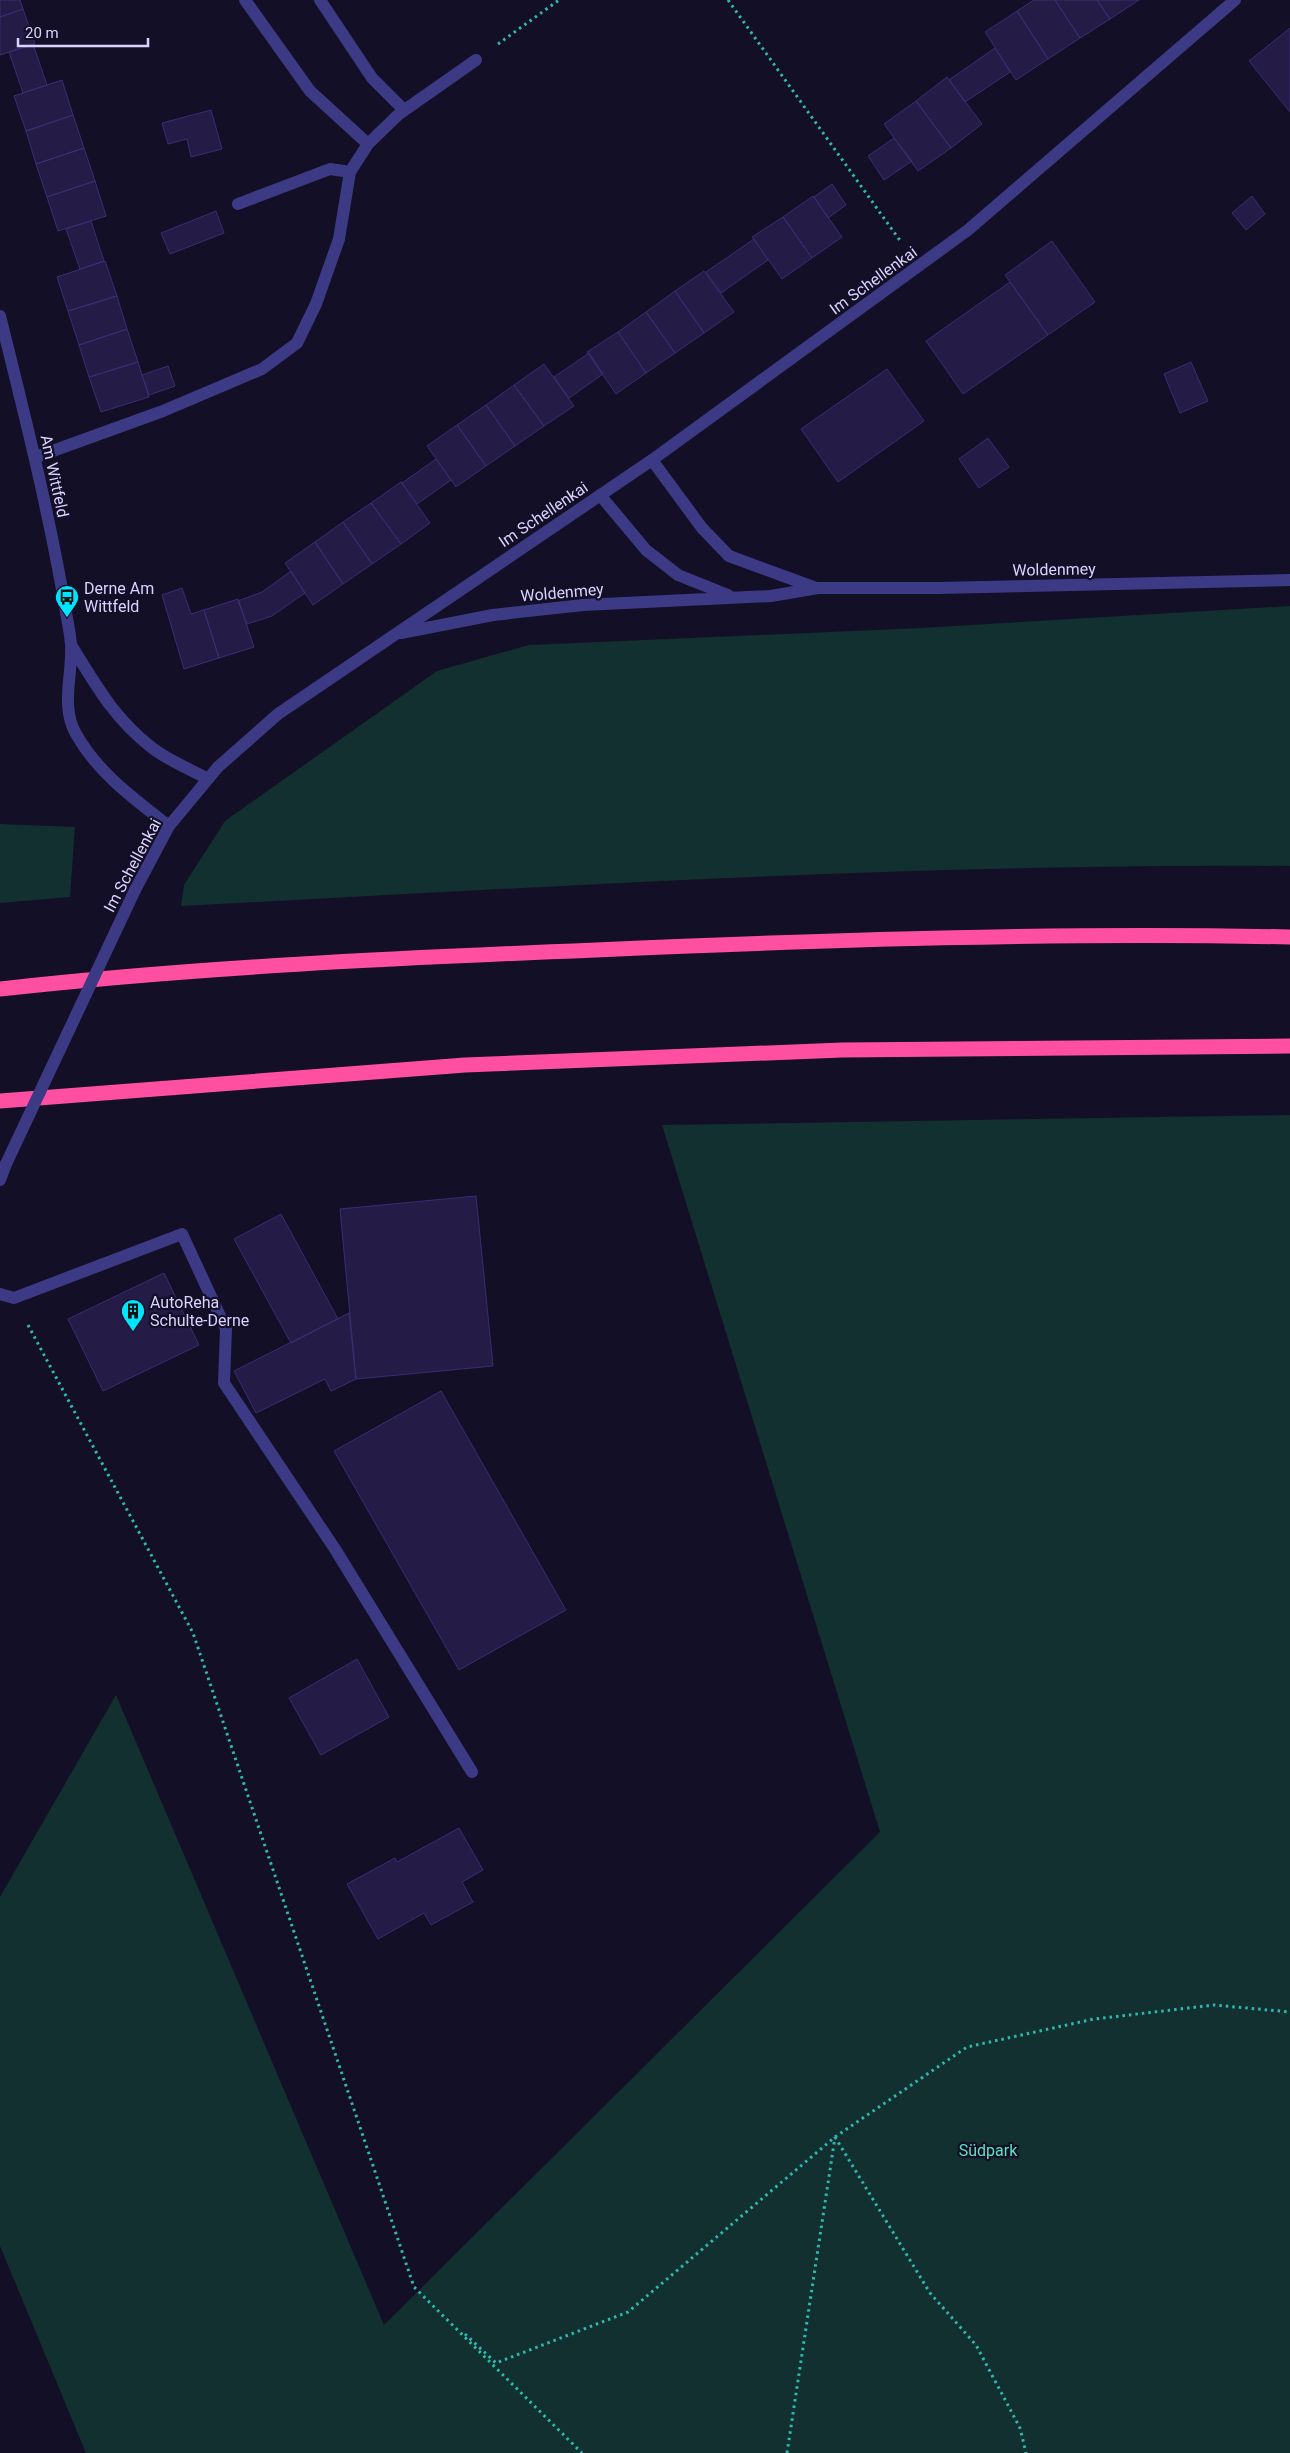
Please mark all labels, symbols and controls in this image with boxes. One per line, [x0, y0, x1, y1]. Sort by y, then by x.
scale bar [18, 15, 148, 47]
text: 20 m [25, 24, 59, 42]
street label: Im Schellenkai [826, 242, 921, 318]
street label: Am Wittfeld [37, 433, 73, 519]
street label: Im Schellenkai [495, 478, 591, 551]
street label: Woldenmey [1012, 559, 1096, 580]
place label: Derne Am Wittfeld [84, 579, 154, 616]
street label: Woldenmey [520, 579, 605, 606]
bus stop icon: Derne Am Wittfeld [54, 584, 80, 618]
street label: Im Schellenkai [100, 815, 165, 915]
place label: AutoReha Schulte-Derne [150, 1293, 249, 1330]
building icon: AutoReha Schulte-Derne [120, 1298, 146, 1332]
park label: Südpark [959, 2141, 1018, 2160]

